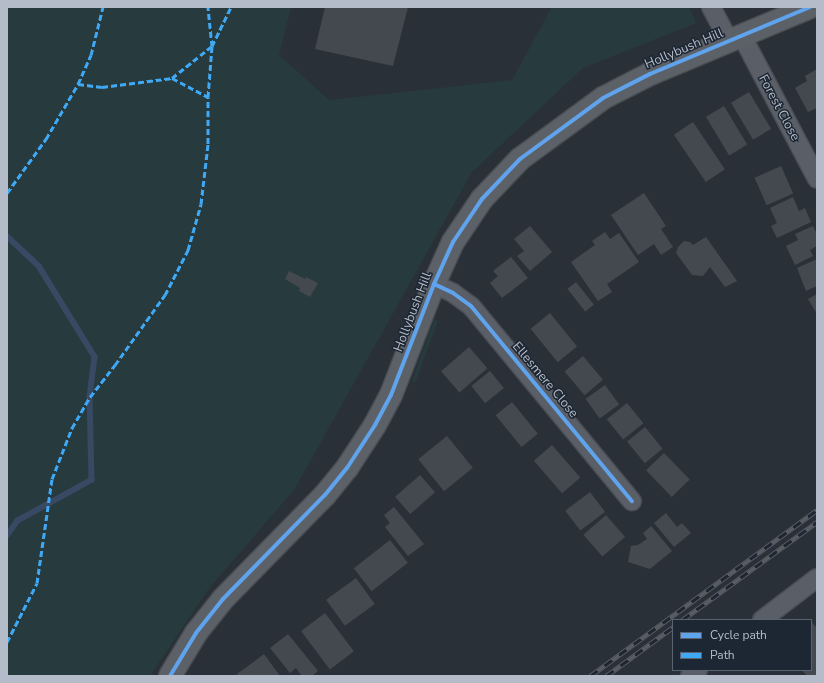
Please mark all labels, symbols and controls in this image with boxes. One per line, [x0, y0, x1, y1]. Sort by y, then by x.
street label: Hollybush Hill [642, 25, 726, 73]
street label: Forest Close [755, 72, 803, 144]
street label: Hollybush Hill [391, 270, 435, 354]
street label: Ellesmere Close [509, 339, 581, 421]
legend [672, 619, 812, 671]
text: Cycle path [710, 627, 767, 643]
text: Path [710, 647, 735, 663]

